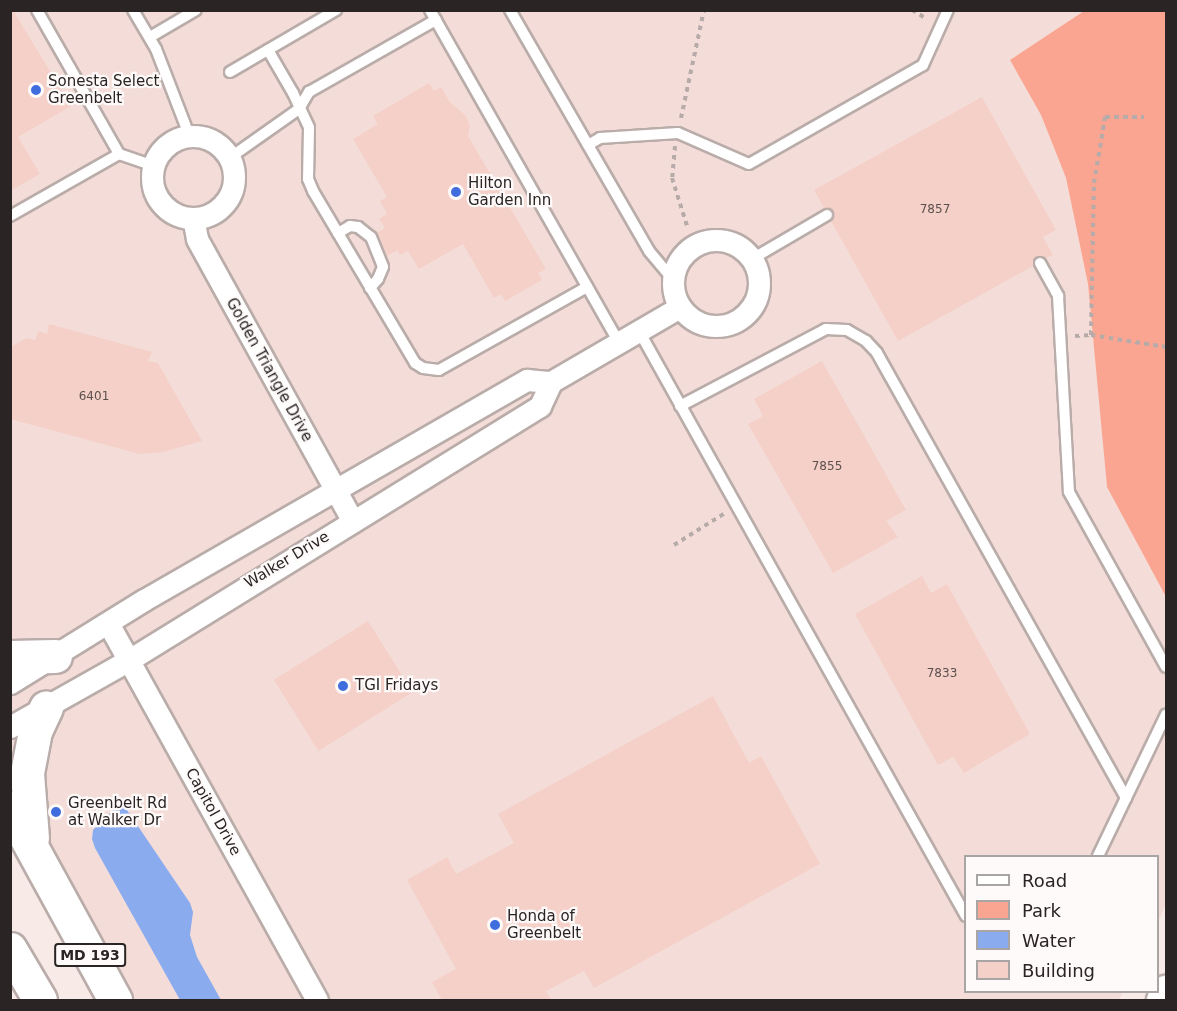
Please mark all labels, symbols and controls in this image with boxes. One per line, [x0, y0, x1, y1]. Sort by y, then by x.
place label: Sonesta Select Greenbelt [48, 72, 159, 107]
marker: Sonesta Select Greenbelt [29, 83, 43, 97]
place label: Hilton Garden Inn [468, 174, 551, 209]
marker: Hilton Garden Inn [449, 185, 463, 199]
house number: 7857 [920, 203, 950, 217]
street label: Golden Triangle Drive [222, 295, 316, 445]
house number: 6401 [79, 390, 109, 404]
house number: 7855 [812, 460, 842, 474]
street label: Walker Drive [241, 528, 333, 592]
house number: 7833 [927, 667, 957, 681]
place label: TGI Fridays [355, 677, 438, 695]
marker: TGI Fridays [336, 679, 350, 693]
street label: Capitol Drive [182, 765, 244, 859]
place label: Greenbelt Rd at Walker Dr [68, 794, 167, 829]
marker: Greenbelt Rd at Walker Dr [49, 805, 63, 819]
legend [964, 855, 1159, 993]
text: Road [1022, 870, 1067, 891]
text: Park [1022, 900, 1061, 921]
place label: Honda of Greenbelt [507, 907, 581, 942]
marker: Honda of Greenbelt [488, 918, 502, 932]
text: Water [1022, 930, 1075, 951]
road number: MD 193 [54, 944, 126, 966]
text: Building [1022, 960, 1095, 981]

